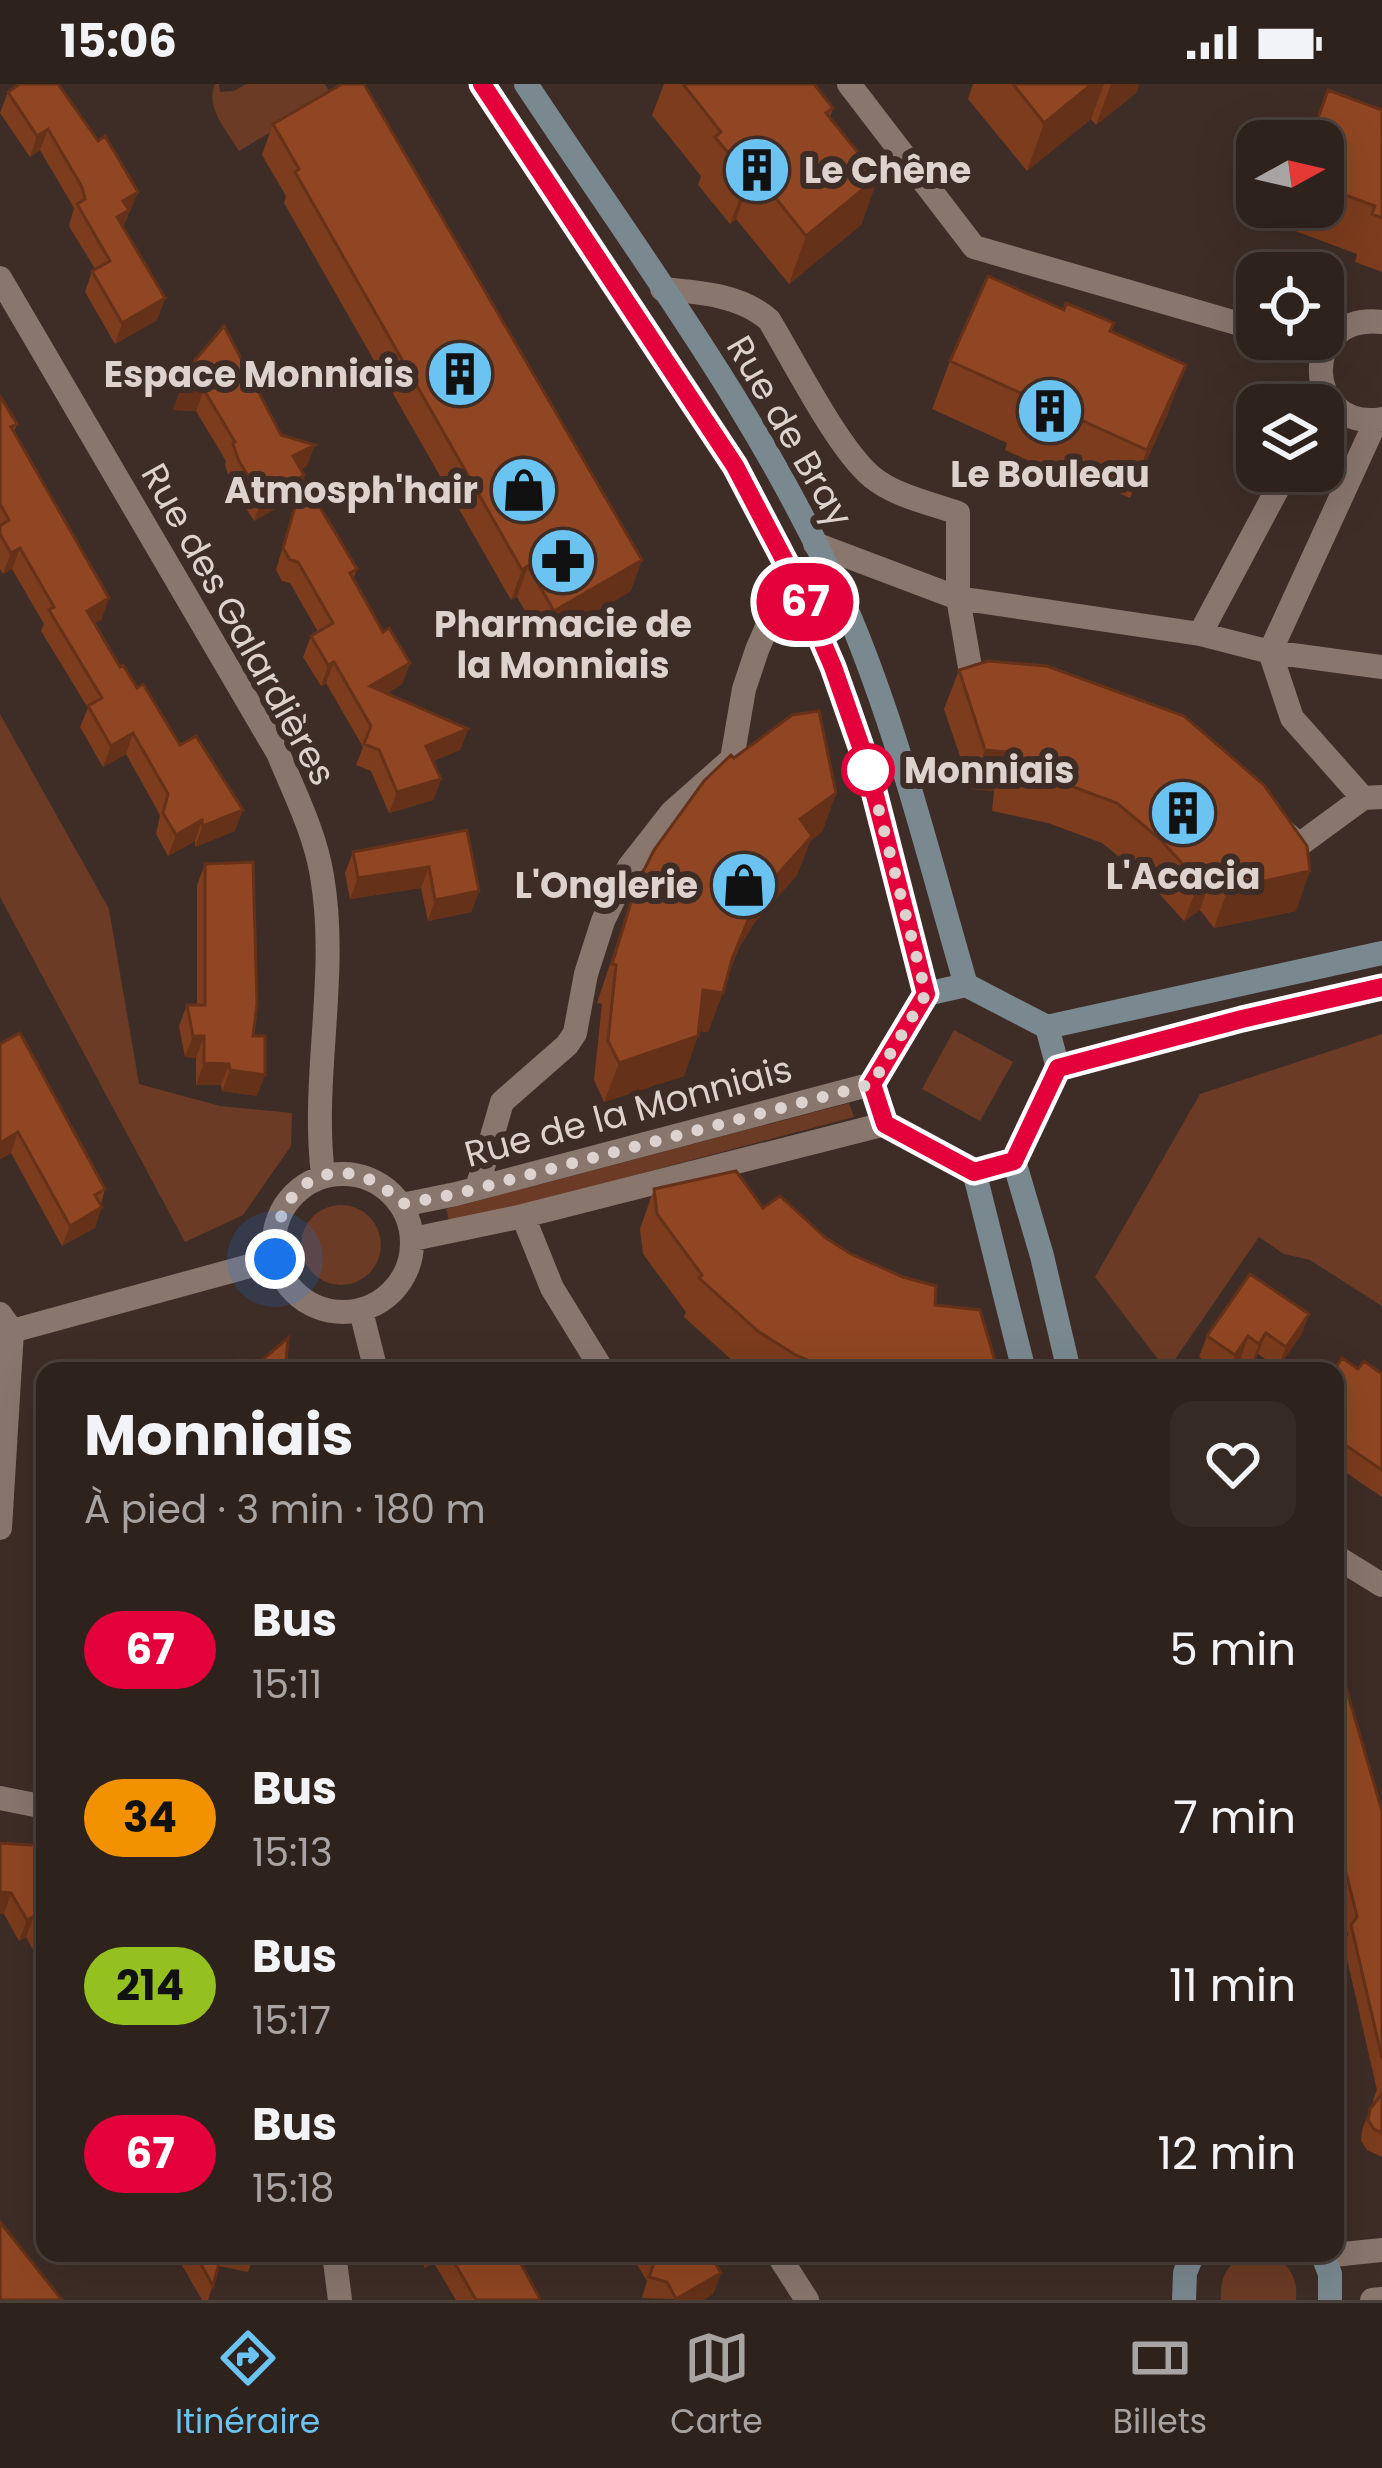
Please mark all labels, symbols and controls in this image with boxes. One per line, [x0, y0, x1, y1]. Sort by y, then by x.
text: 15:06 [60, 10, 177, 73]
north arrow [1236, 120, 1344, 228]
map controls [1236, 120, 1344, 492]
building icon: Le Chêne [722, 135, 792, 205]
place label: Le Chêne [804, 145, 971, 196]
button: locate [1236, 252, 1344, 360]
street label: Rue de Bray [714, 326, 865, 536]
building icon: Espace Monniais [425, 339, 495, 409]
place label: Espace Monniais [104, 349, 414, 400]
building icon: Le Bouleau [1015, 376, 1085, 446]
button: layers [1236, 384, 1344, 492]
place label: Le Bouleau [950, 449, 1150, 500]
street label: Rue des Galardières [129, 454, 348, 794]
shop icon: Atmosph'hair [489, 455, 559, 525]
place label: Atmosph'hair [224, 465, 478, 516]
pharmacy icon: Pharmacie de la Monniais [528, 526, 598, 596]
line badge: 67 [751, 563, 859, 641]
text: 67 [780, 572, 830, 631]
place label: Pharmacie de la Monniais [434, 599, 692, 691]
marker: Monniais [843, 745, 893, 795]
place label: Monniais [904, 745, 1074, 796]
building icon: L'Acacia [1148, 778, 1218, 848]
shop icon: L'Onglerie [709, 850, 779, 920]
place label: L'Acacia [1106, 851, 1260, 902]
place label: L'Onglerie [515, 860, 698, 911]
street label: Rue de la Monniais [459, 1043, 797, 1180]
your location [245, 1229, 305, 1289]
text: Monniais [84, 1395, 354, 1475]
button: heart [1170, 1401, 1296, 1527]
text: À pied · 3 min · 180 m [84, 1482, 486, 1537]
text: Bus [252, 1589, 337, 1652]
text: 5 min [1170, 1618, 1296, 1681]
text: 67 [125, 1620, 175, 1679]
text: 15:11 [252, 1657, 322, 1712]
text: Bus [252, 1757, 337, 1820]
text: 7 min [1173, 1786, 1296, 1849]
text: 34 [123, 1788, 177, 1847]
text: 15:13 [252, 1825, 333, 1880]
text: Bus [252, 1925, 337, 1988]
text: 11 min [1169, 1954, 1296, 2017]
text: 214 [116, 1956, 184, 2015]
text: 15:17 [252, 1993, 331, 2048]
text: Bus [252, 2093, 337, 2156]
text: 12 min [1157, 2122, 1296, 2185]
text: 67 [125, 2124, 175, 2183]
text: 15:18 [252, 2161, 334, 2216]
tab: Itinéraire [175, 2325, 320, 2447]
tab: Carte [670, 2325, 763, 2447]
tab: Billets [1113, 2325, 1207, 2447]

